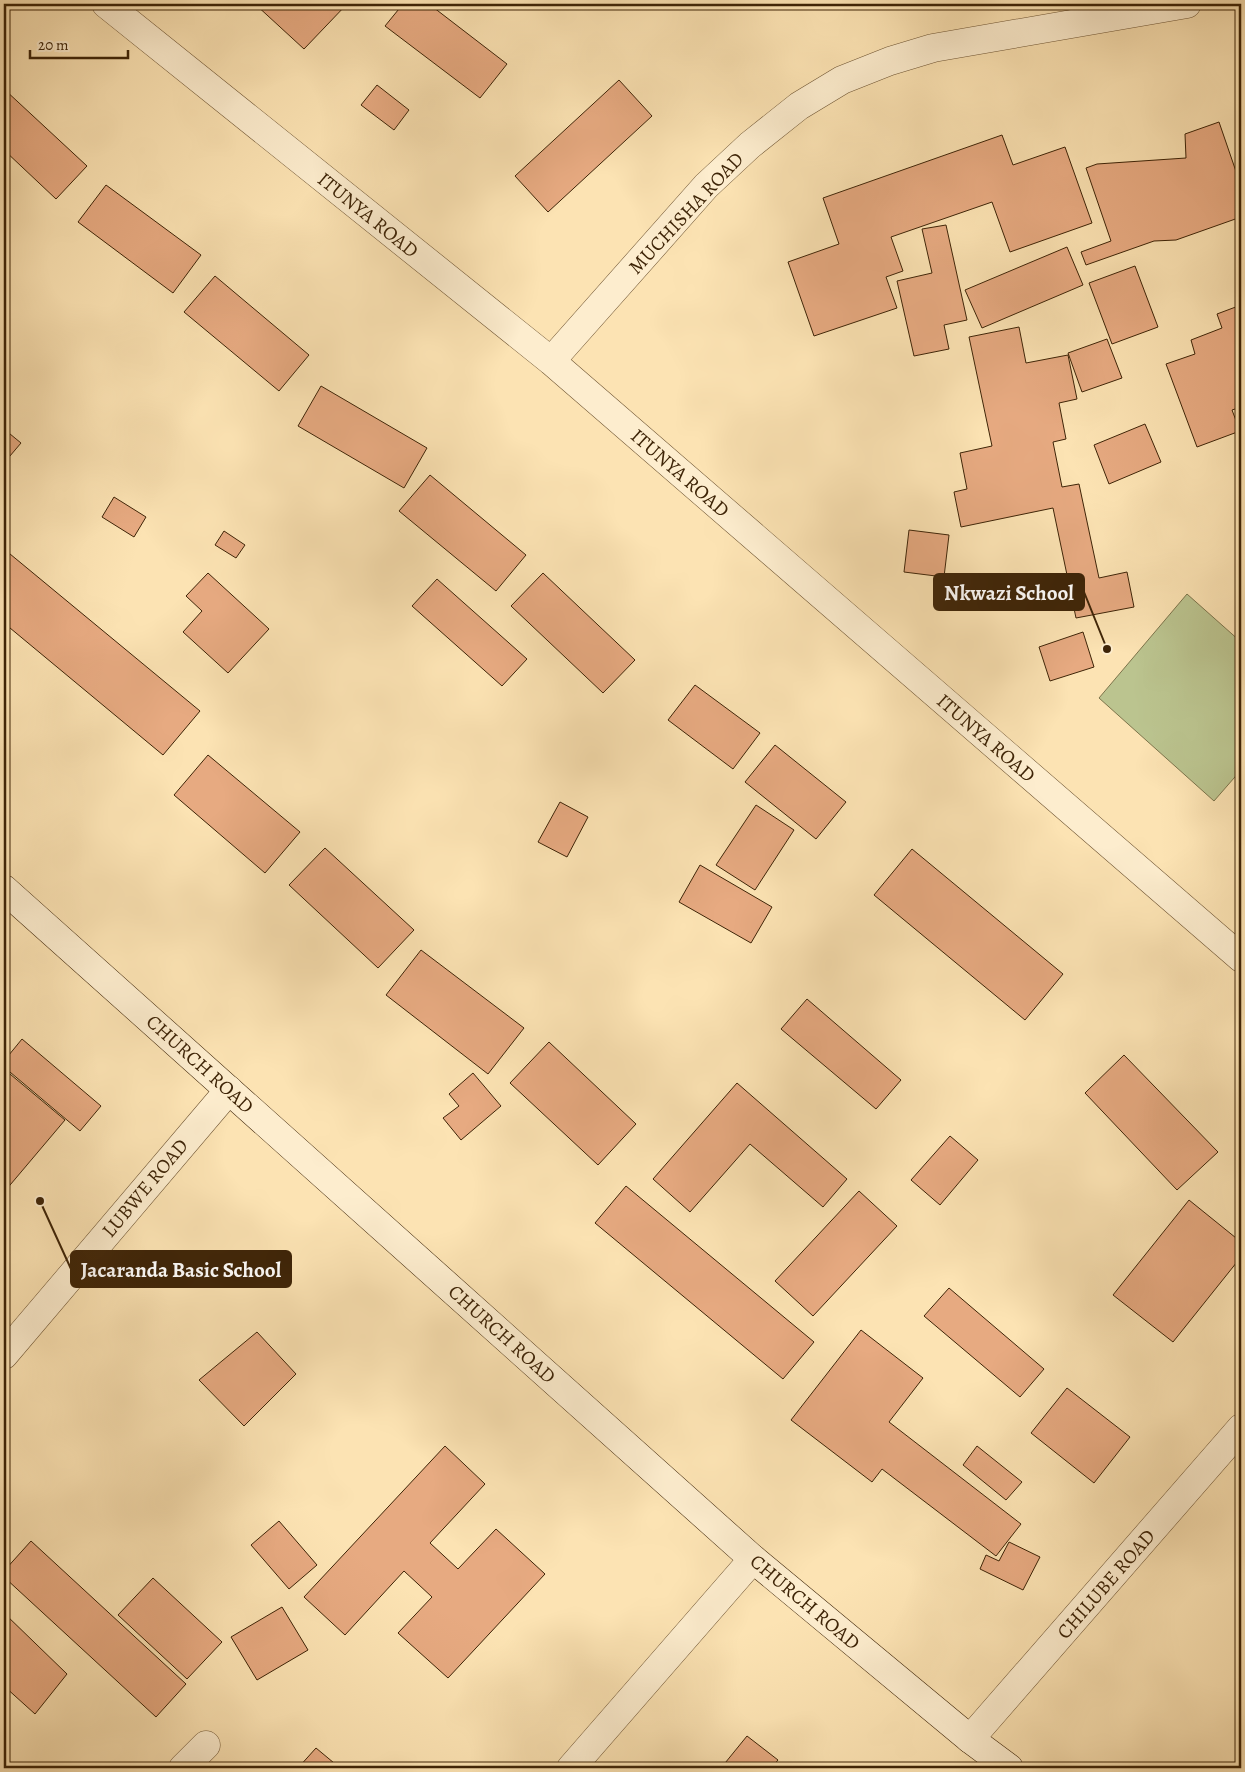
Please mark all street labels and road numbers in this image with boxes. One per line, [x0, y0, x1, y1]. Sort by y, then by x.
street label: MUCHISHA ROAD [622, 146, 750, 280]
street label: ITUNYA ROAD [312, 166, 424, 264]
street label: ITUNYA ROAD [625, 423, 735, 523]
street label: ITUNYA ROAD [931, 688, 1041, 788]
street label: CHURCH ROAD [140, 1008, 260, 1120]
street label: LUBWE ROAD [96, 1133, 194, 1243]
street label: CHURCH ROAD [442, 1278, 562, 1390]
street label: CHILUBE ROAD [1051, 1523, 1161, 1645]
street label: CHURCH ROAD [744, 1548, 866, 1656]

